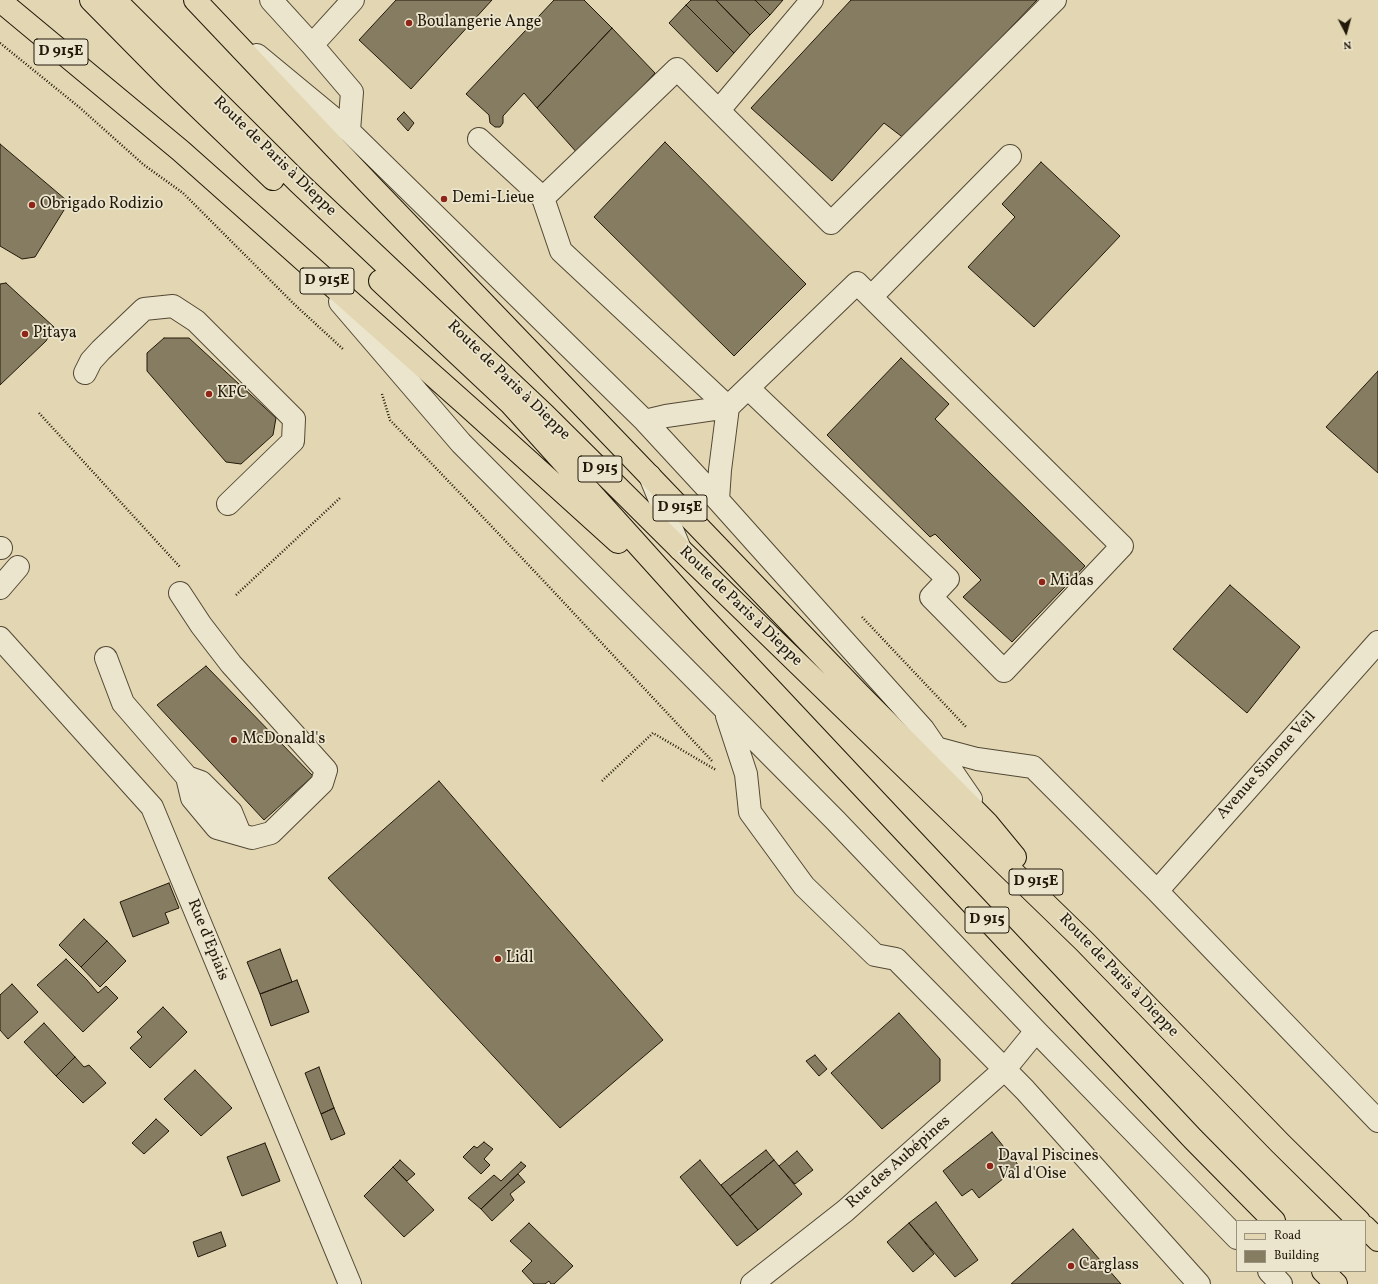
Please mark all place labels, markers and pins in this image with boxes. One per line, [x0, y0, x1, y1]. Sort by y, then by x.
place label: Boulangerie Ange [417, 13, 541, 33]
marker: Boulangerie Ange [404, 18, 414, 28]
place label: Demi-Lieue [452, 189, 534, 209]
marker: Demi-Lieue [439, 194, 449, 204]
place label: Obrigado Rodizio [40, 195, 163, 215]
marker: Obrigado Rodizio [27, 200, 37, 210]
place label: Pitaya [33, 324, 77, 344]
marker: Pitaya [20, 329, 30, 339]
place label: KFC [217, 384, 247, 404]
marker: KFC [204, 389, 214, 399]
place label: Midas [1050, 572, 1094, 592]
marker: Midas [1037, 577, 1047, 587]
place label: McDonald's [242, 730, 325, 750]
marker: McDonald's [229, 735, 239, 745]
place label: Lidl [506, 949, 534, 969]
marker: Lidl [493, 954, 503, 964]
place label: Daval Piscines Val d'Oise [998, 1147, 1098, 1185]
marker: Daval Piscines Val d'Oise [985, 1161, 995, 1171]
place label: Carglass [1079, 1256, 1139, 1276]
marker: Carglass [1066, 1261, 1076, 1271]

